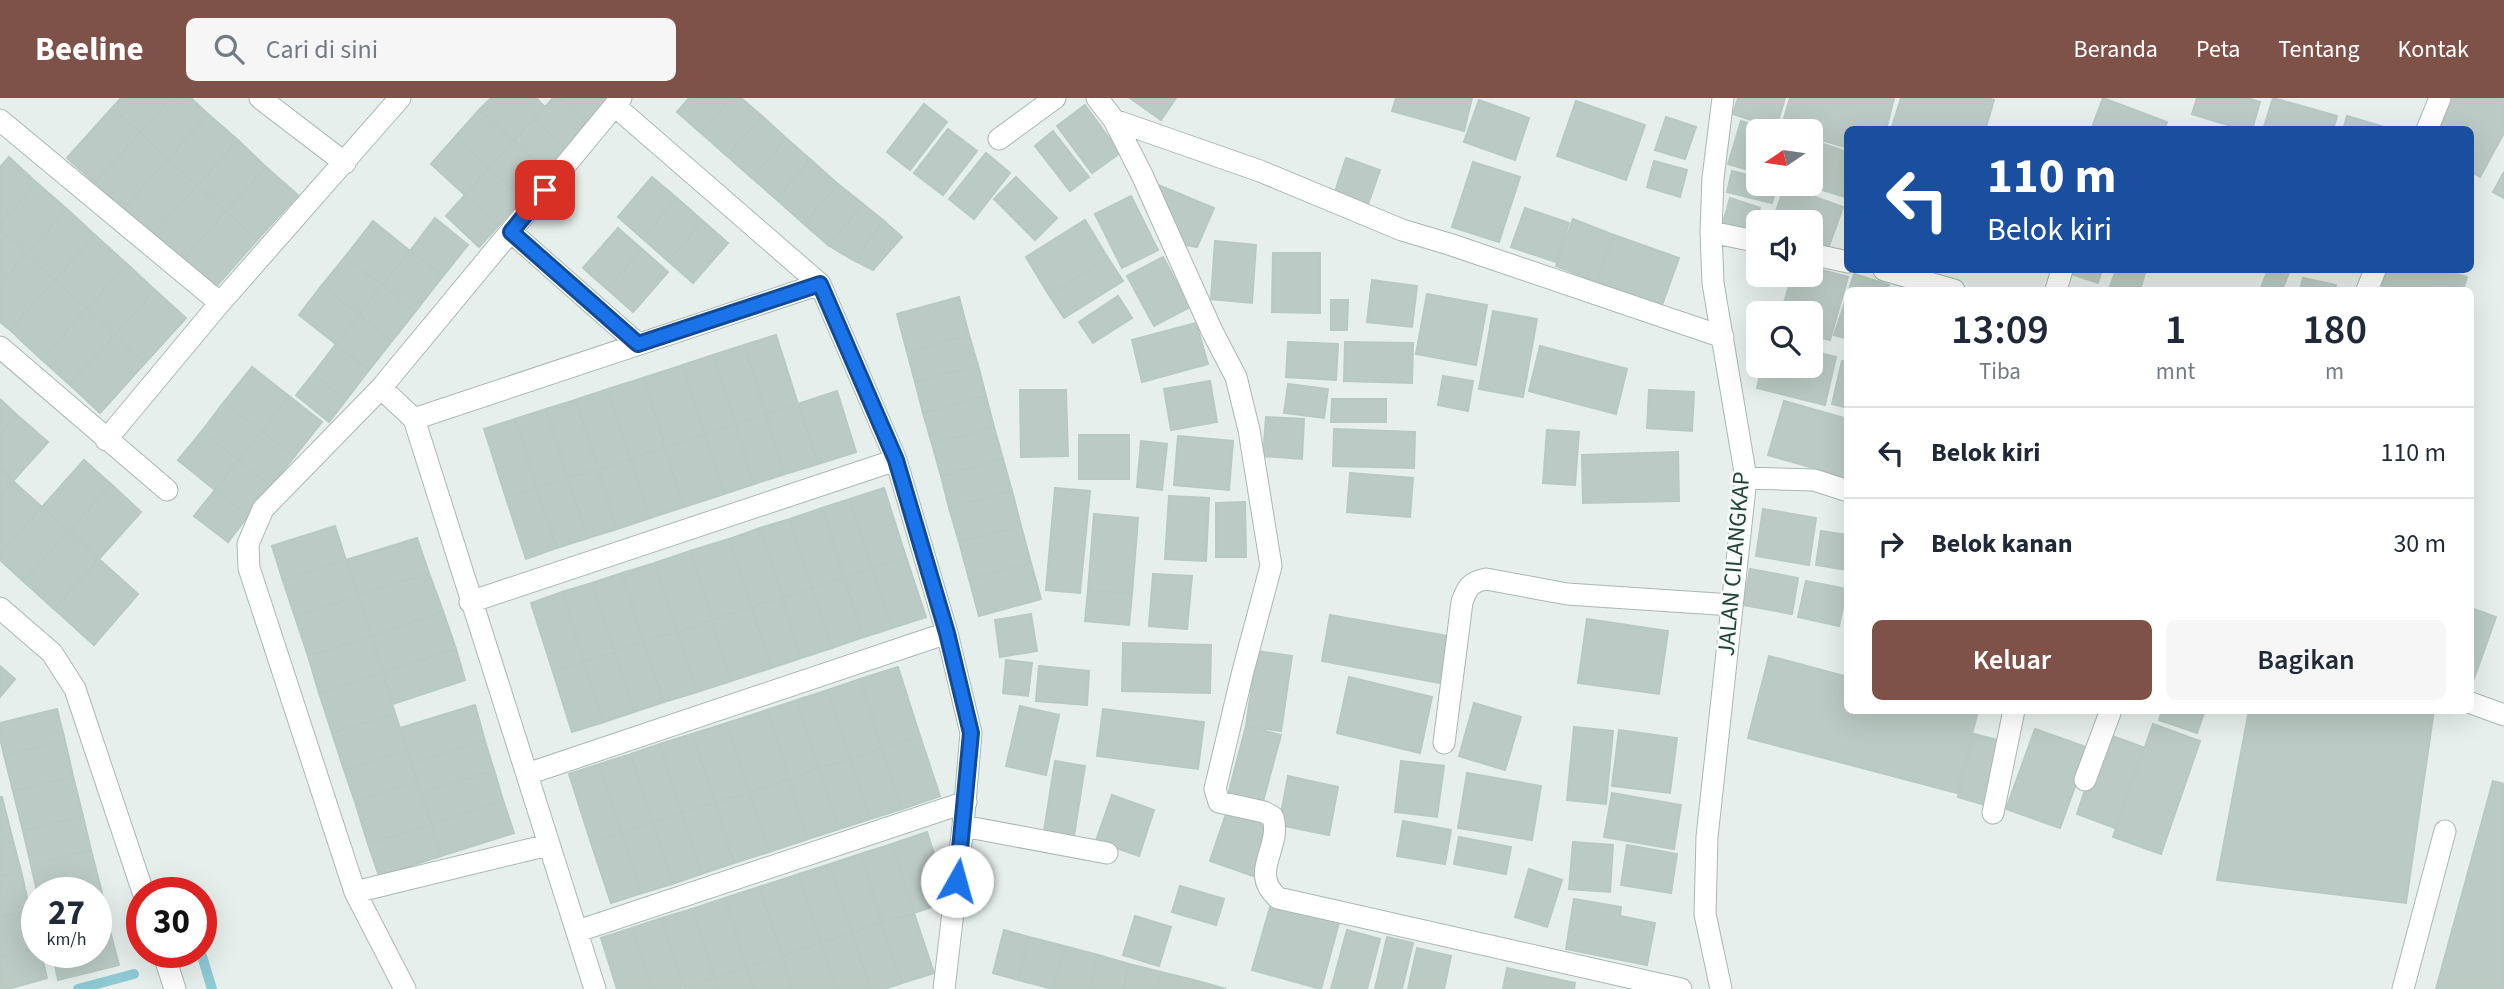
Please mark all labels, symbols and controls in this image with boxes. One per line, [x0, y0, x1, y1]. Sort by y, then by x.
search box [186, 18, 676, 81]
text: Beeline [35, 26, 144, 73]
icon: search [210, 30, 248, 68]
text: Cari di sini [266, 31, 378, 68]
text: Beranda [2074, 32, 2158, 67]
text: Peta [2196, 32, 2240, 67]
text: Tentang [2278, 32, 2360, 67]
text: Kontak [2398, 32, 2469, 67]
north arrow [1746, 119, 1824, 196]
map controls [1746, 119, 1823, 378]
text: 110 m [1987, 142, 2116, 212]
icon: left [1872, 154, 1963, 245]
pin [515, 160, 575, 220]
icon: arrive [526, 171, 564, 209]
text: Belok kiri [1987, 207, 2112, 253]
button: sound [1746, 210, 1823, 287]
text: 13:09 [1951, 300, 2049, 360]
text: 1 [2165, 300, 2186, 360]
text: 180 [2302, 300, 2367, 360]
button: search [1746, 301, 1823, 378]
text: Tiba [1979, 355, 2021, 388]
text: mnt [2156, 355, 2195, 388]
text: m [2325, 355, 2344, 388]
icon: left [1872, 434, 1910, 472]
text: Belok kiri [1931, 434, 2040, 471]
text: 110 m [2380, 434, 2446, 471]
street label: JALAN CILANGKAP [1709, 470, 1759, 658]
icon: right [1872, 525, 1910, 563]
text: Belok kanan [1931, 525, 2073, 562]
text: 30 m [2393, 525, 2446, 562]
button: Keluar [1872, 620, 2152, 700]
button: Bagikan [2166, 620, 2446, 700]
position arrow [920, 844, 994, 918]
speed limit sign: 30 [126, 877, 217, 968]
text: 27 [48, 888, 85, 938]
text: km/h [47, 927, 86, 952]

